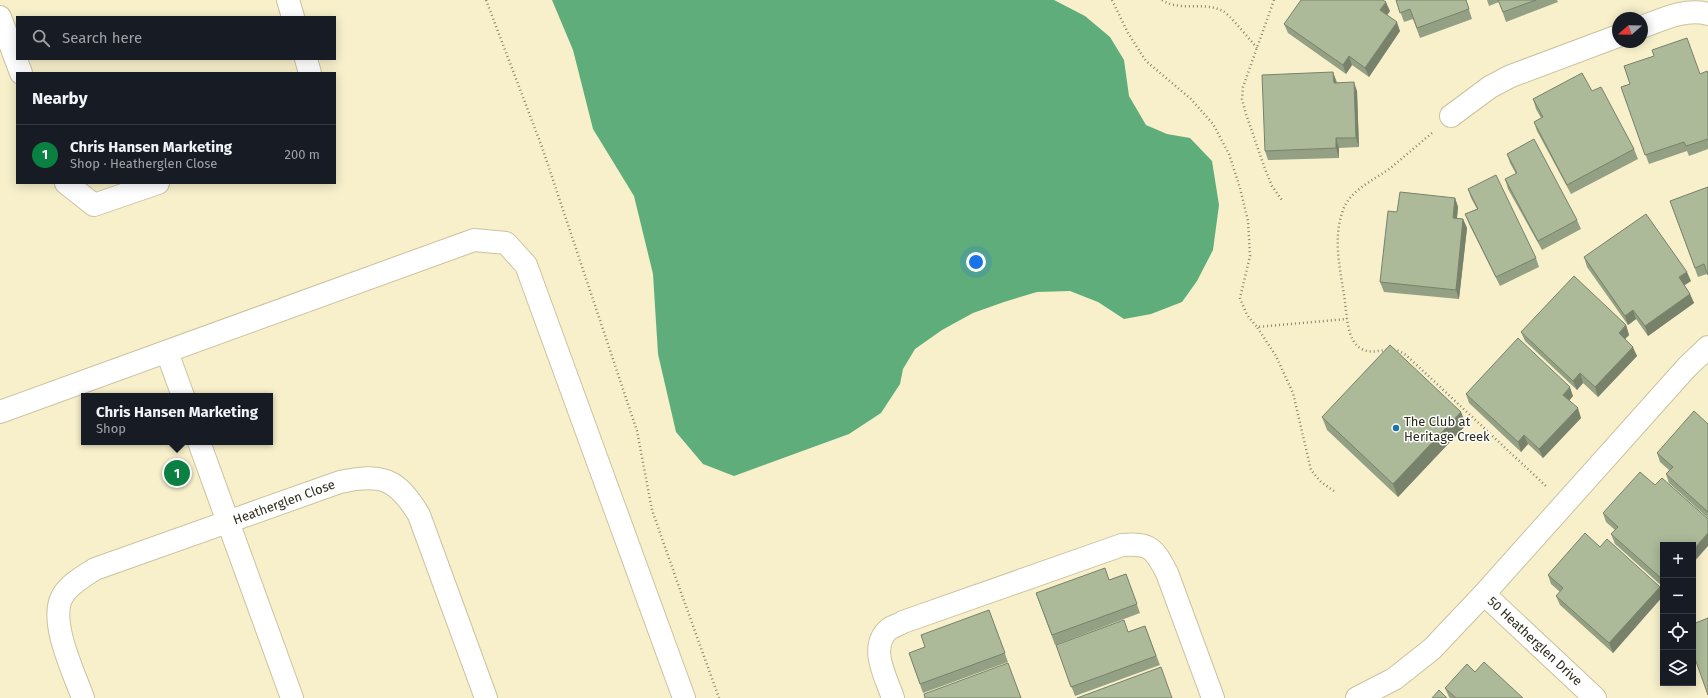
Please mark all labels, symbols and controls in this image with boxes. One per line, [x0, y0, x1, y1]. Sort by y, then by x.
north arrow [1612, 12, 1648, 48]
search box [16, 16, 336, 60]
icon: search [30, 27, 52, 49]
text: Search here [62, 29, 142, 47]
text: Nearby [32, 88, 87, 109]
text: Chris Hansen Marketing [70, 138, 232, 156]
text: 1 [42, 147, 48, 162]
text: 200 m [284, 147, 320, 162]
text: Shop · Heatherglen Close [70, 156, 217, 171]
your location [966, 252, 986, 272]
popup [81, 393, 273, 445]
text: Chris Hansen Marketing [96, 403, 258, 421]
place label: The Club at Heritage Creek [1404, 414, 1490, 444]
text: Shop [96, 421, 126, 436]
marker: The Club at Heritage Creek [1391, 423, 1401, 433]
pin: 1 [164, 458, 190, 488]
street label: Heatherglen Close [231, 477, 337, 527]
map controls [1660, 542, 1696, 686]
button: + [1660, 542, 1696, 578]
button: − [1660, 578, 1696, 614]
street label: 50 Heatherglen Drive [1485, 593, 1585, 689]
button: locate [1660, 614, 1696, 650]
button: layers [1660, 650, 1696, 686]

